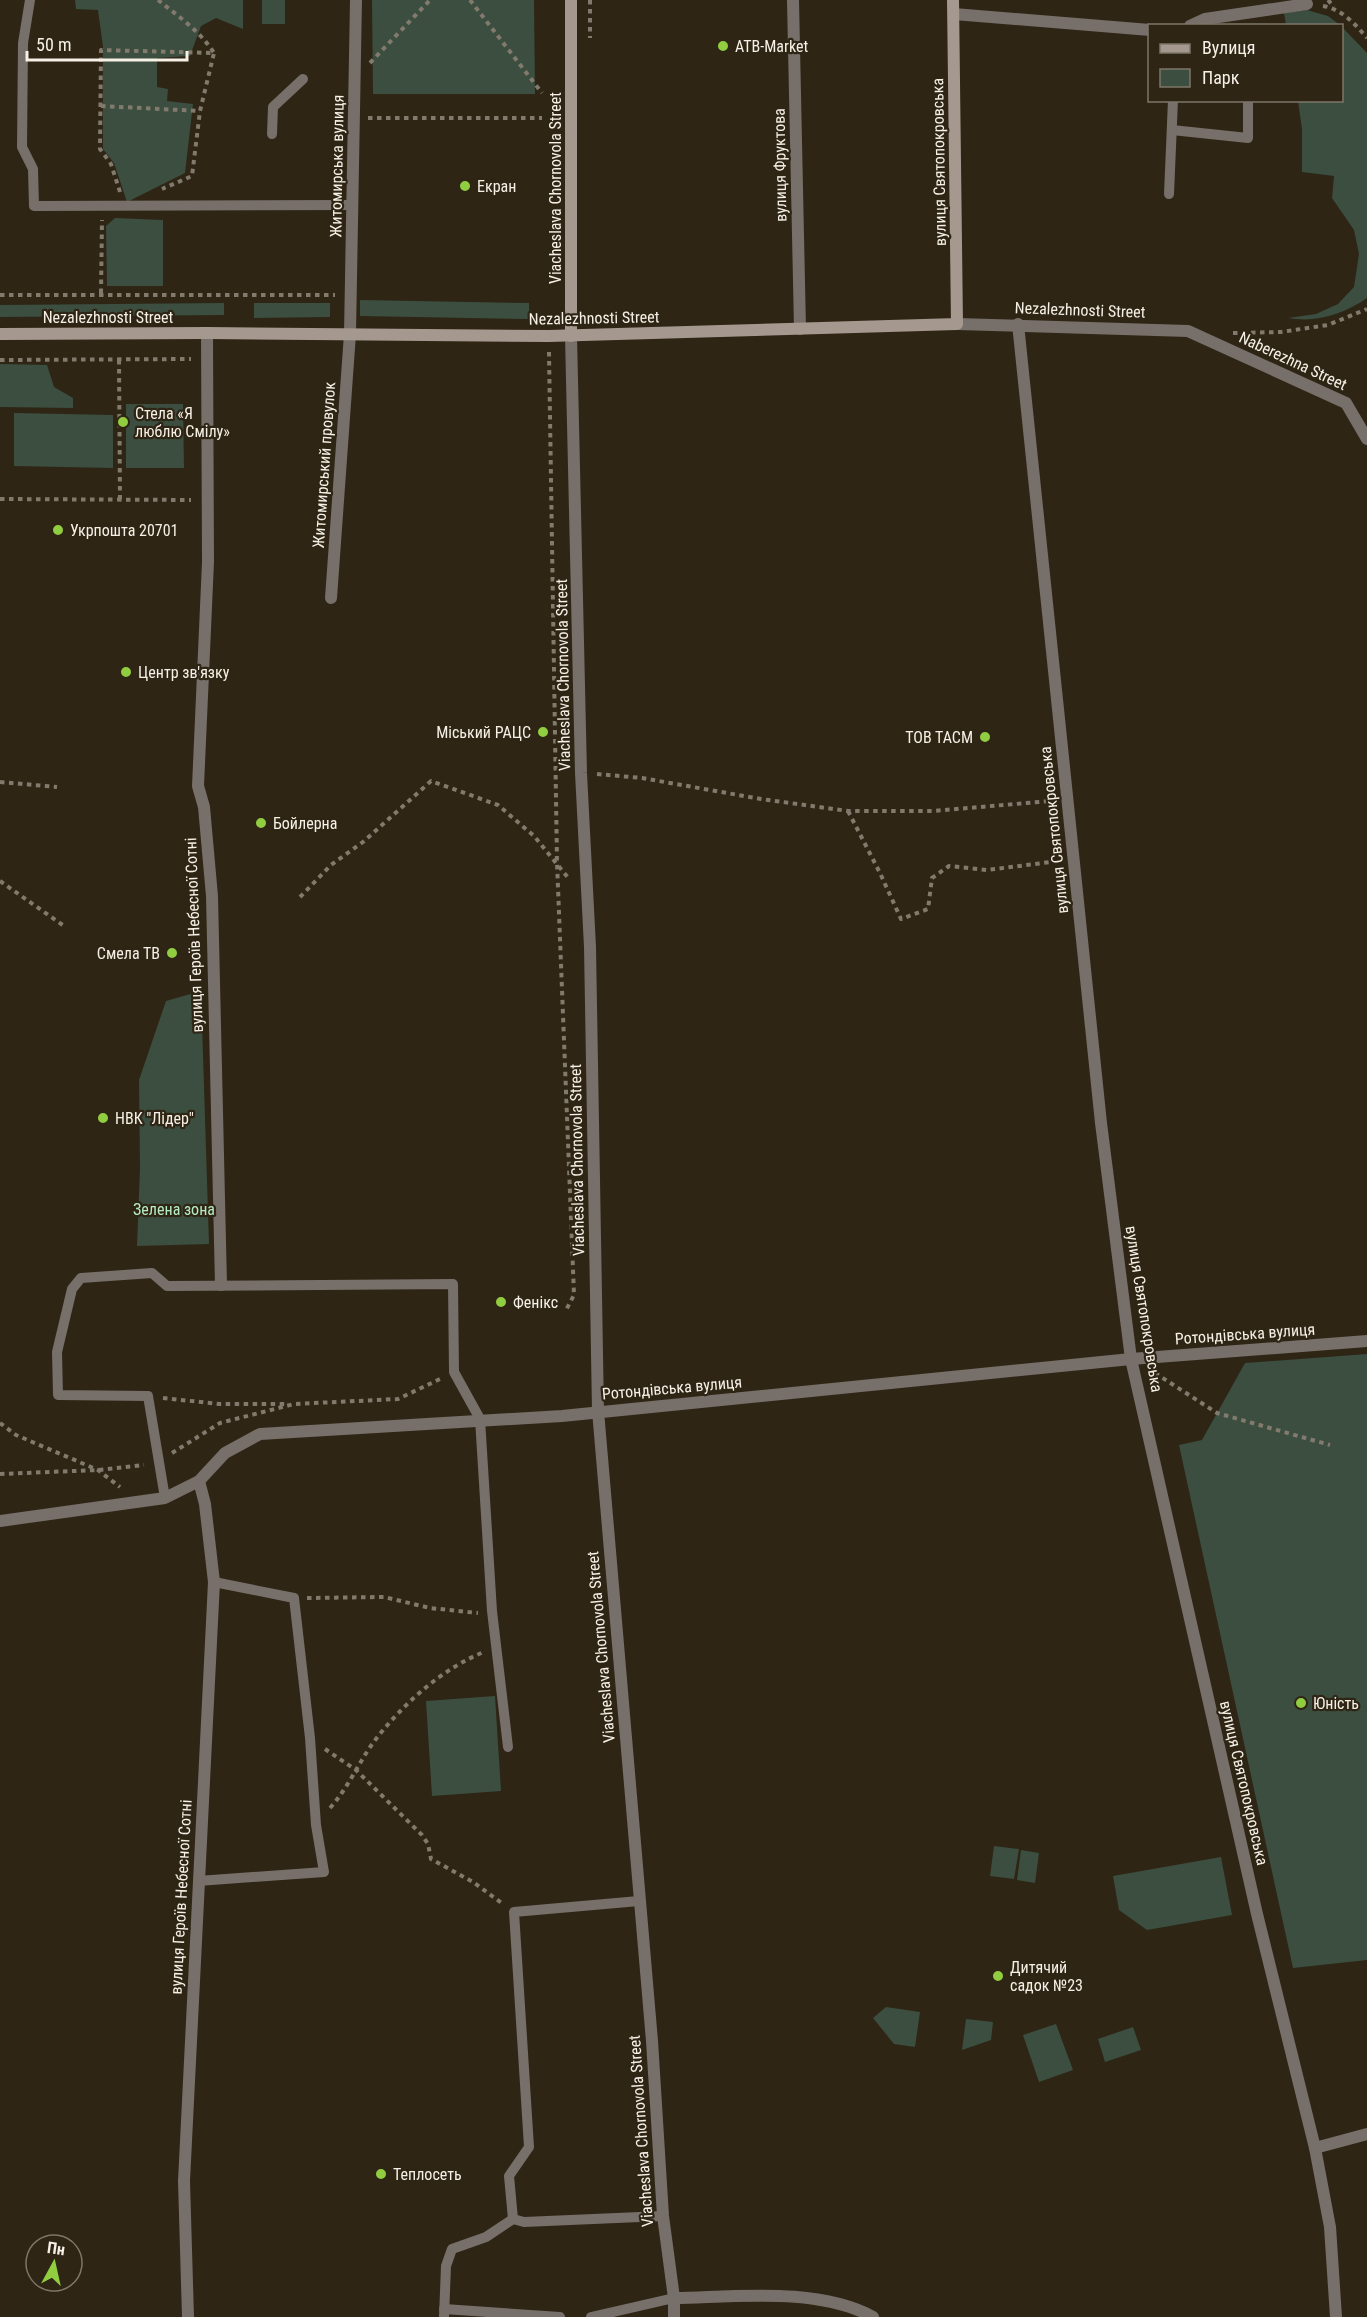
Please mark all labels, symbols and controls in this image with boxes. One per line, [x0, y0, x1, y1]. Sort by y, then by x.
scale bar [27, 24, 188, 62]
legend [1148, 24, 1343, 102]
text: 50 m [36, 34, 71, 55]
place label: ATB-Market [735, 37, 808, 56]
text: Вулиця [1202, 37, 1256, 58]
marker: ATB-Market [716, 39, 730, 53]
text: Парк [1202, 67, 1240, 88]
street label: вулиця Святопокровська [928, 78, 950, 246]
street label: Viacheslava Chornovola Street [546, 92, 565, 284]
street label: Житомирська вулиця [326, 95, 348, 237]
street label: вулиця Фруктова [770, 108, 790, 222]
place label: Екран [477, 177, 516, 196]
marker: Екран [458, 179, 472, 193]
street label: Nezalezhnosti Street [1014, 298, 1146, 322]
street label: Nezalezhnosti Street [529, 307, 660, 329]
street label: Nezalezhnosti Street [43, 308, 174, 327]
street label: Naberezhna Street [1236, 328, 1350, 394]
street label: Житомирський провулок [309, 381, 339, 549]
place label: Стела «Я люблю Смілу» [135, 404, 230, 441]
marker: Стела «Я люблю Смілу» [116, 415, 130, 429]
place label: Укрпошта 20701 [70, 521, 179, 540]
marker: Укрпошта 20701 [51, 523, 65, 537]
street label: Viacheslava Chornovola Street [552, 579, 574, 771]
place label: Центр зв'язку [138, 663, 230, 682]
marker: Центр зв'язку [119, 665, 133, 679]
place label: Міський РАЦС [436, 723, 531, 742]
marker: Міський РАЦС [536, 725, 550, 739]
place label: ТОВ ТАСМ [905, 728, 973, 747]
marker: ТОВ ТАСМ [978, 730, 992, 744]
street label: вулиця Святопокровська [1036, 745, 1072, 915]
place label: Бойлерна [273, 814, 337, 833]
marker: Бойлерна [254, 816, 268, 830]
street label: вулиця Героїв Небесної Сотні [181, 837, 207, 1033]
place label: Смела ТВ [97, 944, 160, 963]
marker: Смела ТВ [165, 946, 179, 960]
street label: Viacheslava Chornovola Street [566, 1064, 588, 1256]
place label: НВК "Лідер" [115, 1109, 194, 1128]
marker: НВК "Лідер" [96, 1111, 110, 1125]
park label: Зелена зона [133, 1200, 215, 1219]
street label: вулиця Святопокровська [1121, 1225, 1167, 1393]
place label: Фенікс [513, 1293, 558, 1312]
marker: Фенікс [494, 1295, 508, 1309]
street label: Ротондівська вулиця [1174, 1320, 1316, 1348]
street label: Ротондівська вулиця [601, 1372, 743, 1404]
street label: Viacheslava Chornovola Street [583, 1550, 619, 1744]
place label: Юність [1313, 1694, 1359, 1713]
marker: Юність [1294, 1696, 1308, 1710]
street label: вулиця Святопокровська [1216, 1699, 1272, 1867]
street label: вулиця Героїв Небесної Сотні [166, 1799, 196, 1995]
place label: Дитячий садок №23 [1010, 1958, 1083, 1995]
marker: Дитячий садок №23 [991, 1969, 1005, 1983]
street label: Viacheslava Chornovola Street [625, 2034, 657, 2227]
place label: Теплосеть [393, 2165, 462, 2184]
marker: Теплосеть [374, 2167, 388, 2181]
north arrow [24, 2233, 84, 2293]
text: Пн [46, 2238, 66, 2259]

